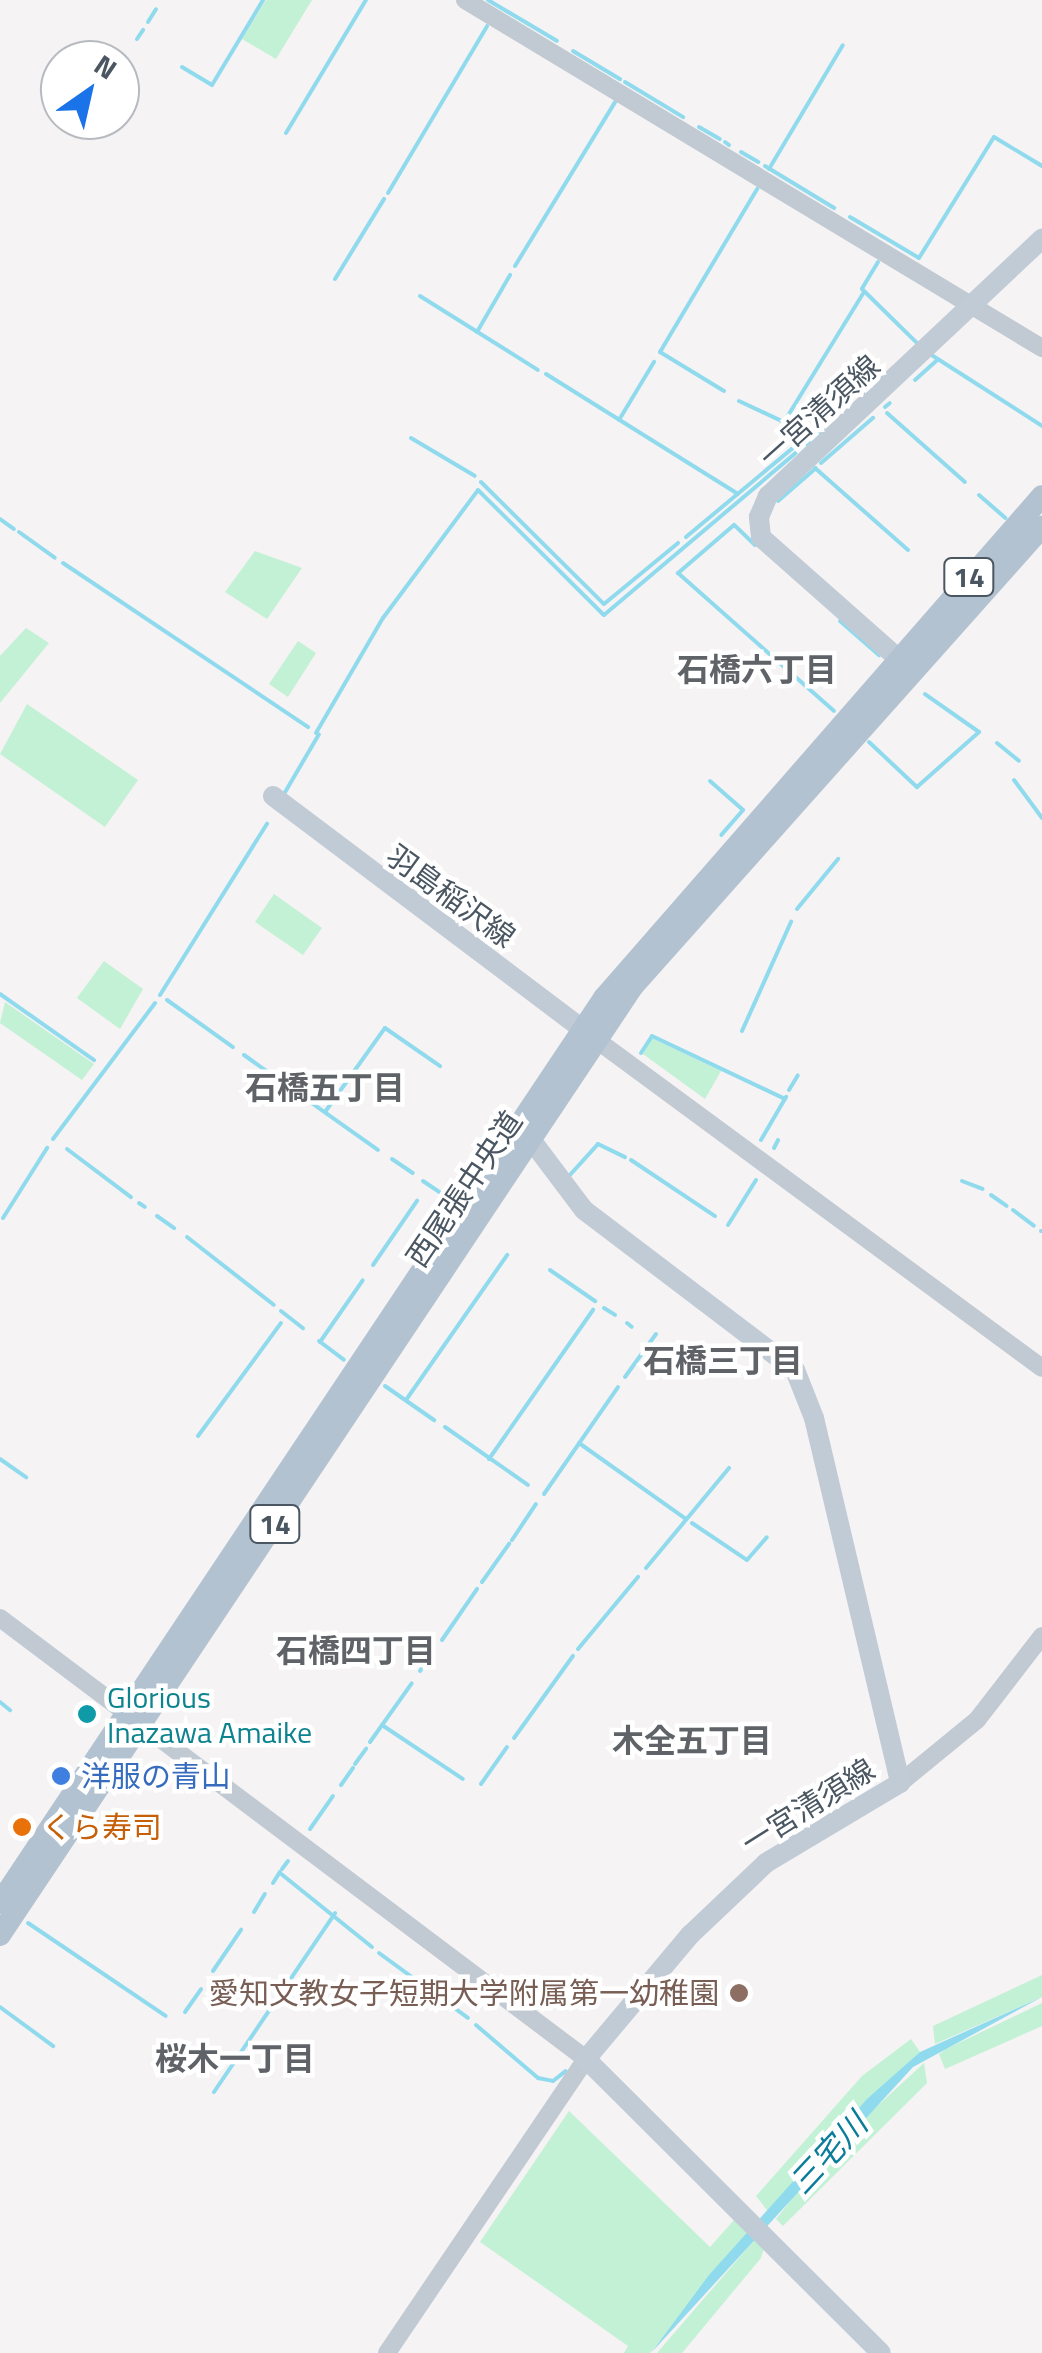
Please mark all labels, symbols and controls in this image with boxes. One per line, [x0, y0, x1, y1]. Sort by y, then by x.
north arrow [40, 40, 140, 140]
text: N [86, 43, 126, 90]
street label: 一宮清須線 [751, 347, 887, 475]
road number: 14 [942, 554, 996, 600]
district label: 石橋六丁目 [677, 650, 837, 688]
street label: 羽島稲沢線 [380, 837, 522, 955]
district label: 石橋五丁目 [245, 1068, 405, 1106]
street label: 西尾張中央道 [399, 1104, 529, 1274]
district label: 石橋三丁目 [643, 1341, 803, 1379]
road number: 14 [248, 1501, 302, 1547]
district label: 石橋四丁目 [276, 1631, 436, 1669]
place label: Glorious Inazawa Amaike [107, 1679, 312, 1750]
marker: Glorious Inazawa Amaike [76, 1703, 98, 1725]
district label: 木全五丁目 [612, 1721, 772, 1759]
street label: 一宮清須線 [735, 1751, 881, 1861]
place label: 洋服の青山 [81, 1758, 231, 1794]
marker: 洋服の青山 [50, 1765, 72, 1787]
place label: くら寿司 [42, 1809, 162, 1845]
marker: くら寿司 [11, 1816, 33, 1838]
place label: 愛知文教女子短期大学附属第一幼稚園 [209, 1975, 719, 2011]
marker: 愛知文教女子短期大学附属第一幼稚園 [728, 1982, 750, 2004]
district label: 桜木一丁目 [155, 2039, 315, 2077]
water label: 三宅川 [781, 2105, 875, 2201]

